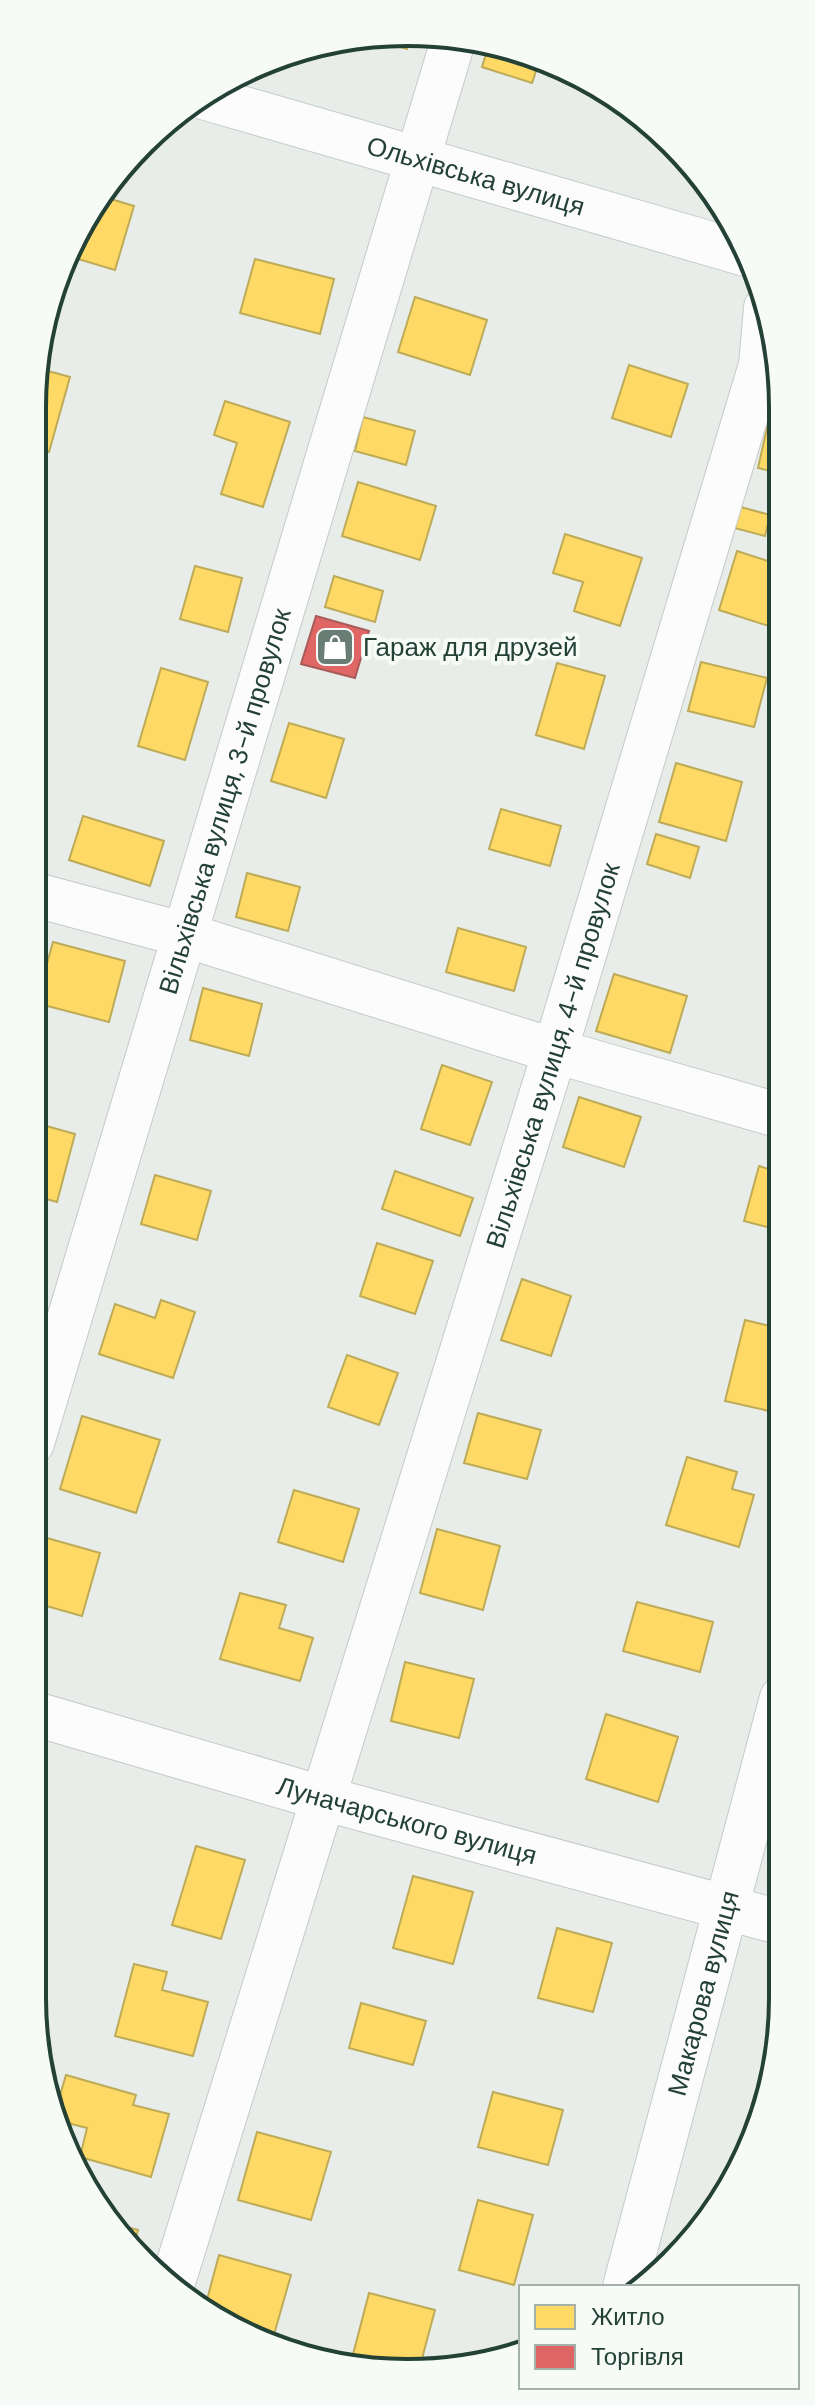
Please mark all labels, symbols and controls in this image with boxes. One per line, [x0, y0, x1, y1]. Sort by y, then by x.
street label: Ольхівська вулиця [363, 128, 589, 224]
street label: Вільхівська вулиця, 3-й провулок [151, 604, 299, 998]
shop icon: Гараж для друзей [314, 626, 356, 668]
place label: Гараж для друзей [363, 630, 578, 664]
street label: Вільхівська вулиця, 4-й провулок [478, 858, 628, 1252]
street label: Луначарського вулиця [273, 1769, 541, 1873]
street label: Макарова вулиця [660, 1887, 747, 2100]
legend [519, 2285, 799, 2389]
text: Житло [591, 2301, 665, 2332]
text: Торгівля [591, 2341, 684, 2372]

